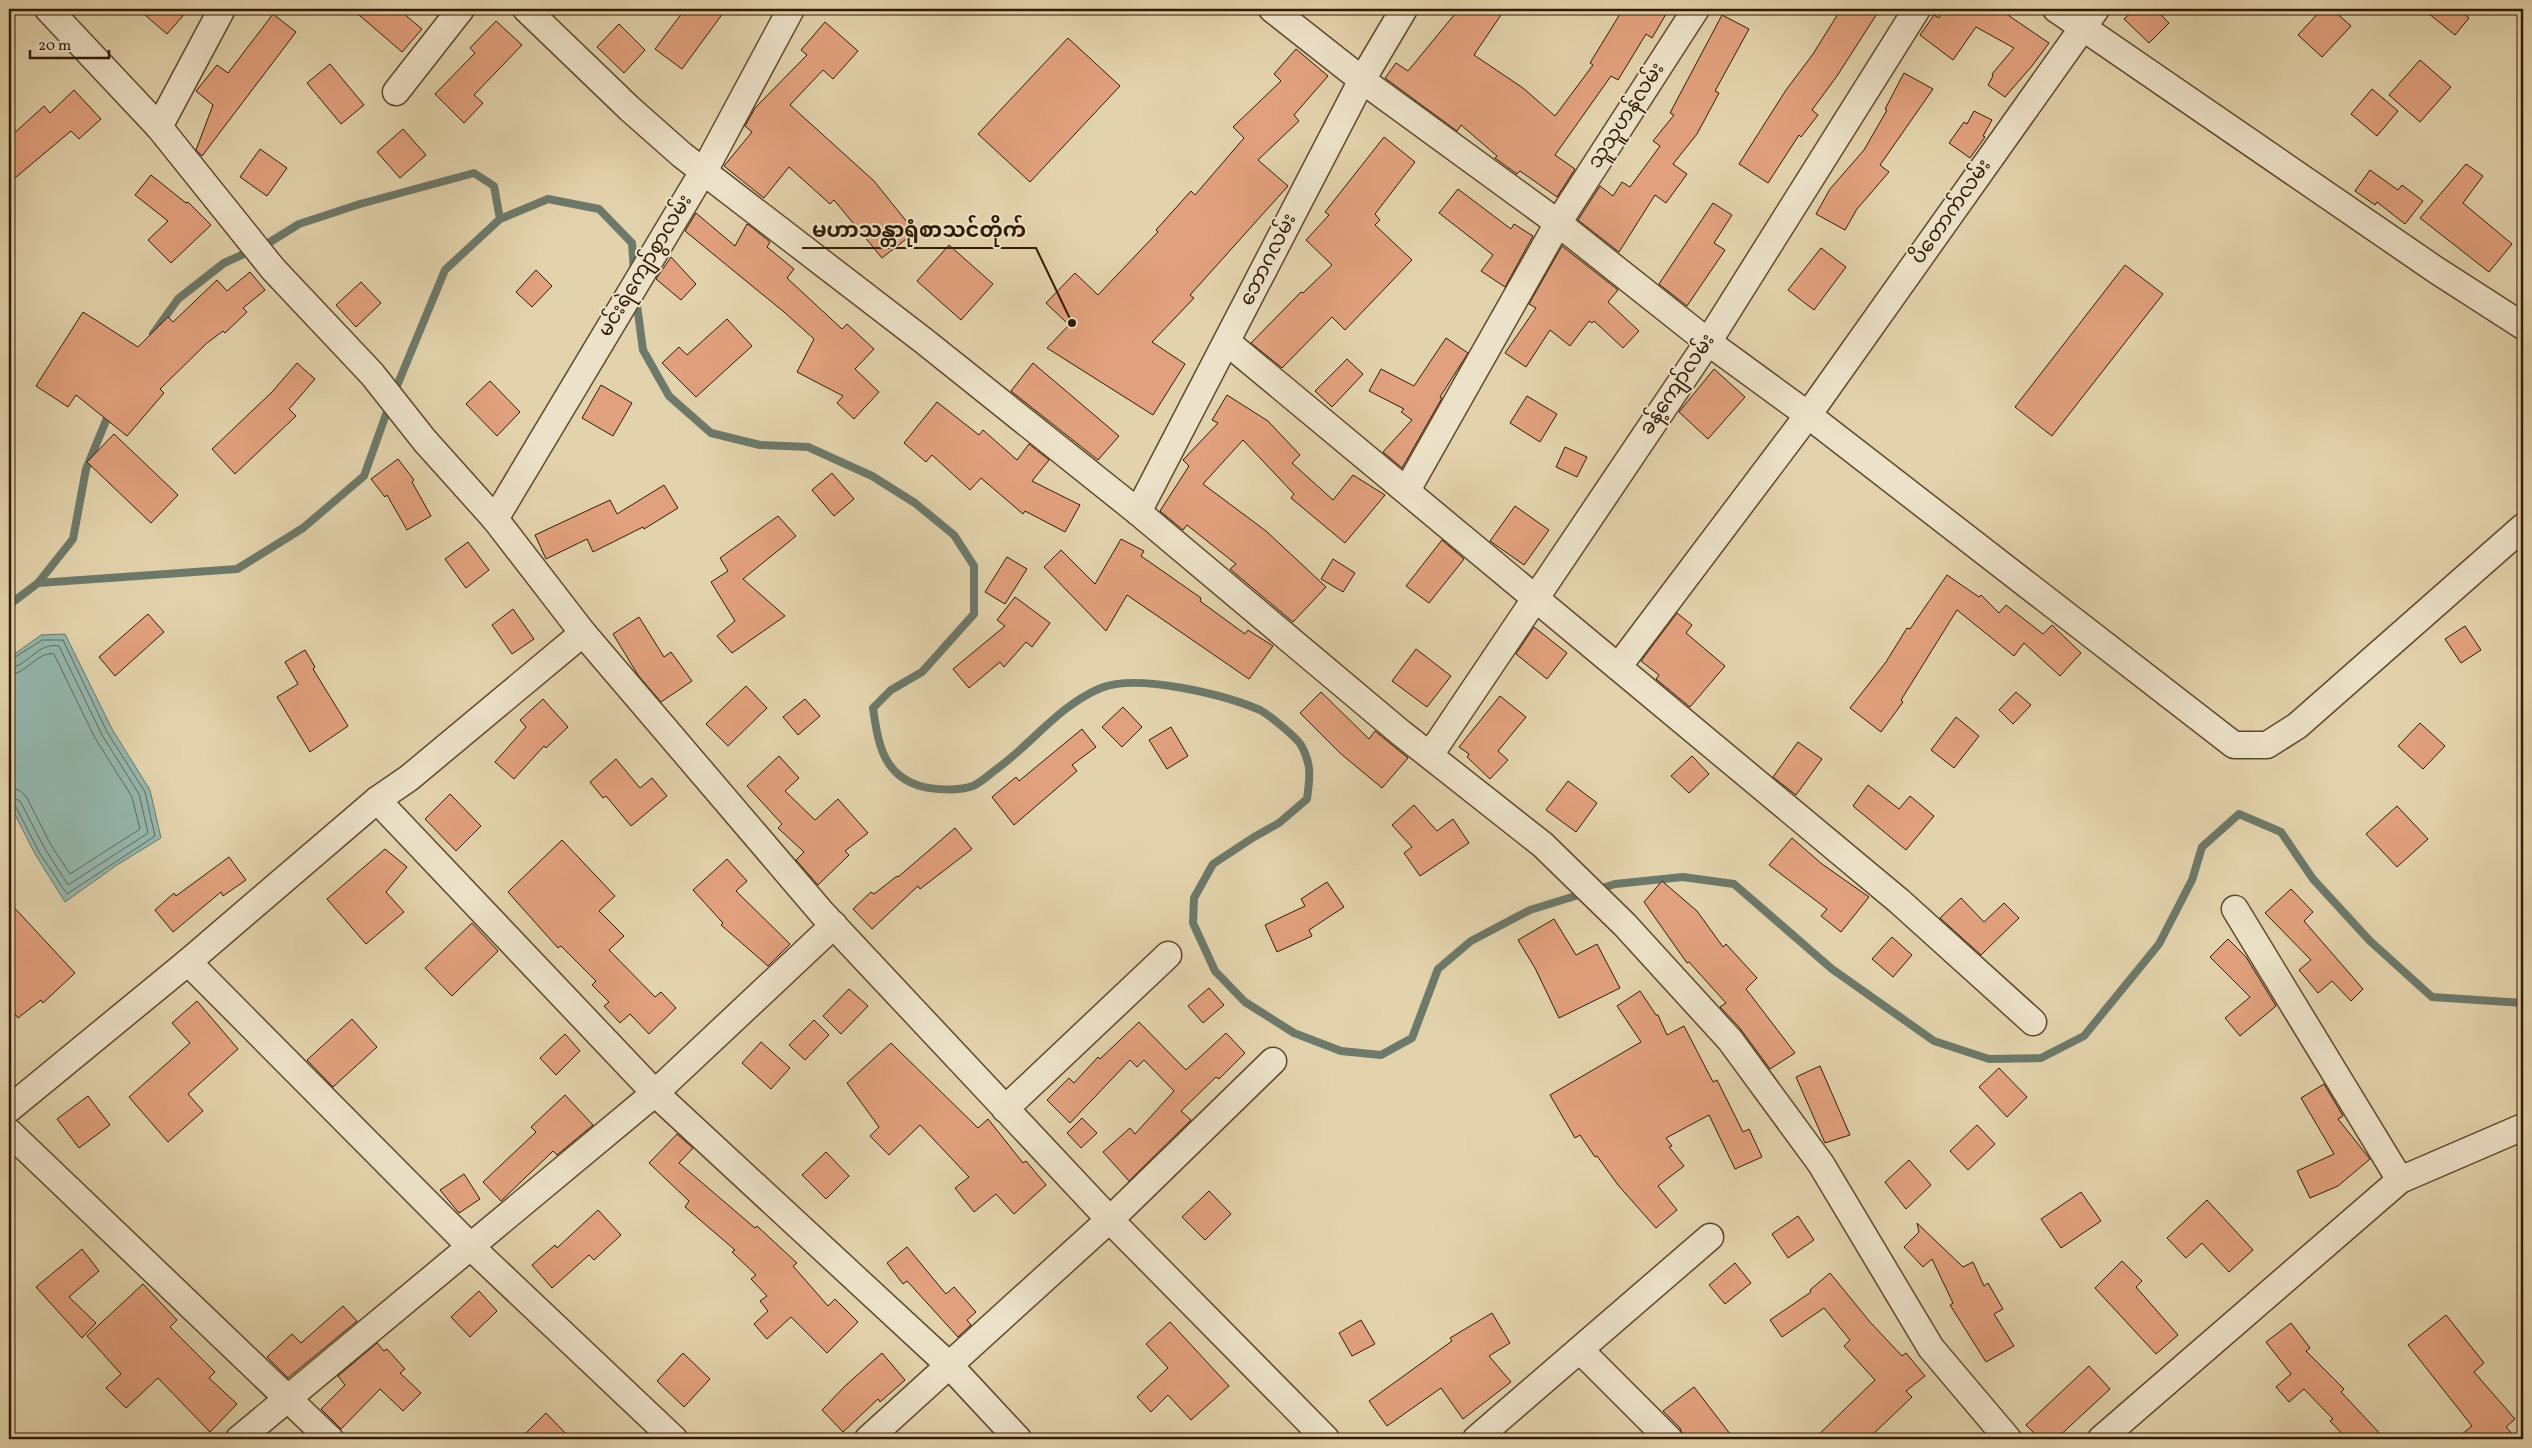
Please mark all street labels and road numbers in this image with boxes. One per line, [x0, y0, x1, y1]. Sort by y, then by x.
street label: သူသူဟန်လမ်း [1580, 56, 1673, 175]
street label: ပိတောက်လမ်း [1904, 152, 1999, 270]
street label: မင်းရဲကျော်စွာလမ်း [591, 188, 700, 343]
street label: ဘောဂလမ်း [1232, 208, 1304, 311]
street label: ခန့်ကျော်လမ်း [1632, 328, 1722, 441]

